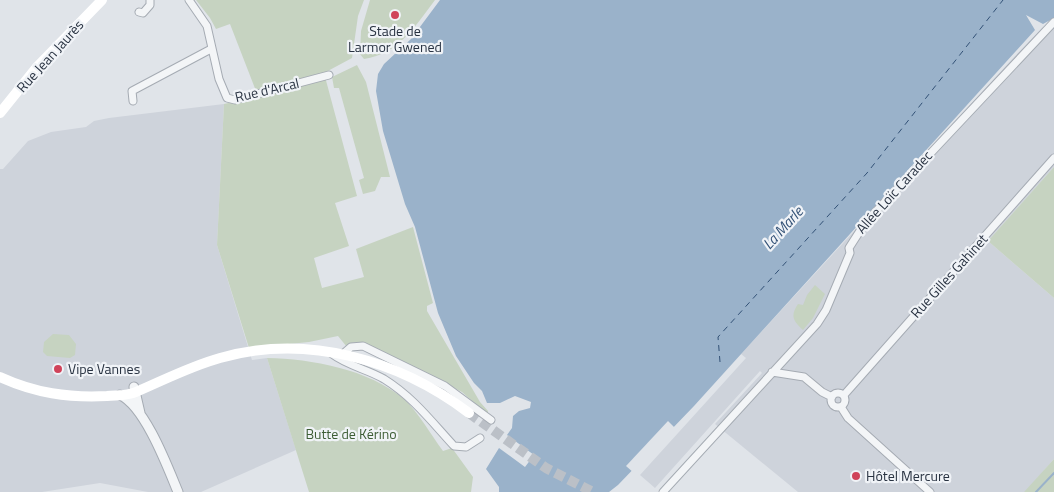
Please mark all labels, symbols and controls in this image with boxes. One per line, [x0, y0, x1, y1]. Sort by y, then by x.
marker: Stade de Larmor Gwened [389, 9, 401, 21]
street label: Rue Jean Jaurès [11, 15, 88, 97]
place label: Stade de Larmor Gwened [348, 20, 442, 57]
street label: Rue d'Arcal [233, 72, 301, 107]
street label: Allée Loïc Caradec [851, 145, 937, 238]
water label: La Marle [757, 200, 809, 254]
street label: Rue Gilles Gahinet [905, 229, 992, 322]
place label: Vipe Vannes [68, 358, 140, 379]
marker: Vipe Vannes [52, 363, 64, 375]
park label: Butte de Kérino [305, 423, 397, 444]
place label: Hôtel Mercure [866, 465, 950, 486]
marker: Hôtel Mercure [850, 470, 862, 482]

